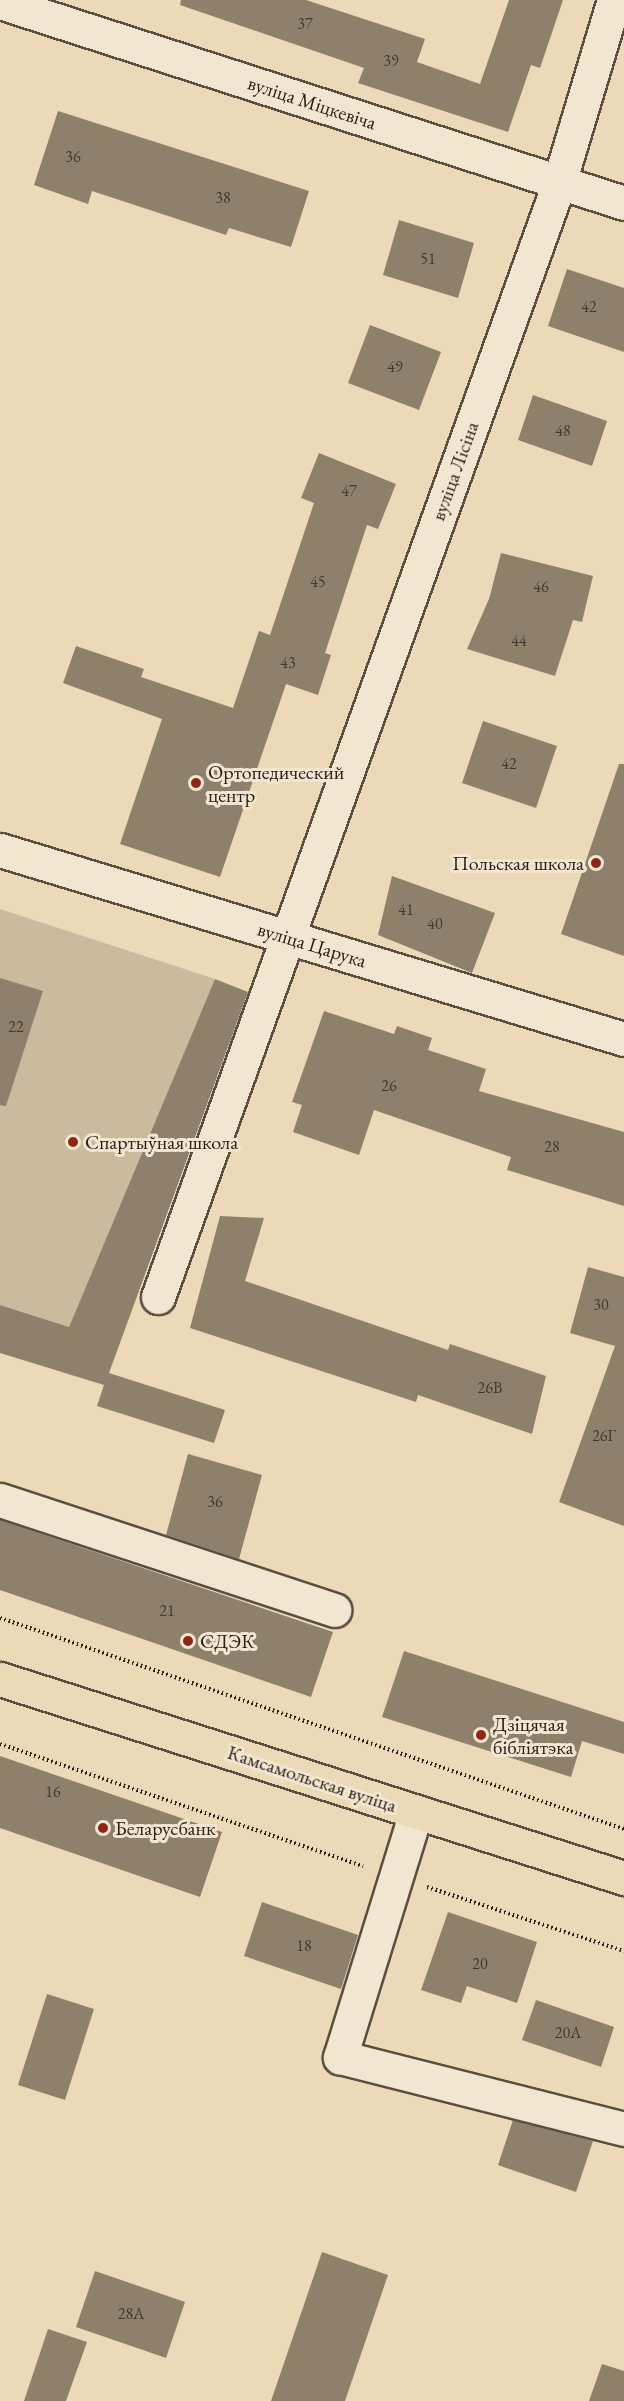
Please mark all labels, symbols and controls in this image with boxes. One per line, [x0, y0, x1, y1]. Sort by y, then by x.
house number: 37 [297, 14, 313, 34]
house number: 39 [383, 51, 399, 71]
street label: вуліца Міцкевіча [245, 71, 379, 135]
house number: 36 [65, 147, 81, 167]
house number: 38 [215, 188, 231, 208]
house number: 51 [420, 249, 436, 269]
house number: 42 [581, 297, 597, 317]
house number: 49 [387, 357, 403, 377]
street label: вуліца Лісіна [426, 418, 484, 524]
house number: 48 [555, 421, 571, 441]
house number: 47 [341, 481, 357, 501]
house number: 45 [310, 572, 326, 592]
house number: 46 [533, 577, 549, 597]
house number: 44 [511, 631, 527, 651]
house number: 43 [280, 653, 296, 673]
house number: 42 [501, 754, 517, 774]
place label: Ортопедический центр [208, 760, 344, 807]
marker: Ортопедический центр [189, 776, 203, 790]
place label: Польская школа [452, 851, 584, 875]
marker: Польская школа [589, 856, 603, 870]
house number: 41 [398, 900, 414, 920]
house number: 40 [427, 914, 443, 934]
street label: вуліца Царука [255, 917, 369, 973]
house number: 22 [8, 1017, 24, 1037]
house number: 26 [381, 1076, 397, 1096]
place label: Спартыўная школа [85, 1130, 238, 1154]
marker: Спартыўная школа [66, 1135, 80, 1149]
house number: 28 [544, 1137, 560, 1157]
house number: 30 [593, 1295, 609, 1315]
house number: 26В [478, 1378, 502, 1398]
house number: 26Г [592, 1426, 616, 1446]
house number: 36 [207, 1492, 223, 1512]
house number: 21 [159, 1601, 175, 1621]
place label: СДЭК [200, 1629, 255, 1653]
marker: СДЭК [181, 1634, 195, 1648]
place label: Дзіцячая бібліятэка [493, 1712, 573, 1759]
marker: Дзіцячая бібліятэка [474, 1728, 488, 1742]
street label: Камсамольская вуліца [224, 1740, 400, 1818]
house number: 16 [45, 1782, 61, 1802]
place label: Беларусбанк [115, 1816, 215, 1840]
marker: Беларусбанк [96, 1821, 110, 1835]
house number: 18 [296, 1936, 312, 1956]
house number: 20 [472, 1954, 488, 1974]
house number: 20А [555, 2023, 581, 2043]
house number: 28А [118, 2304, 144, 2324]

